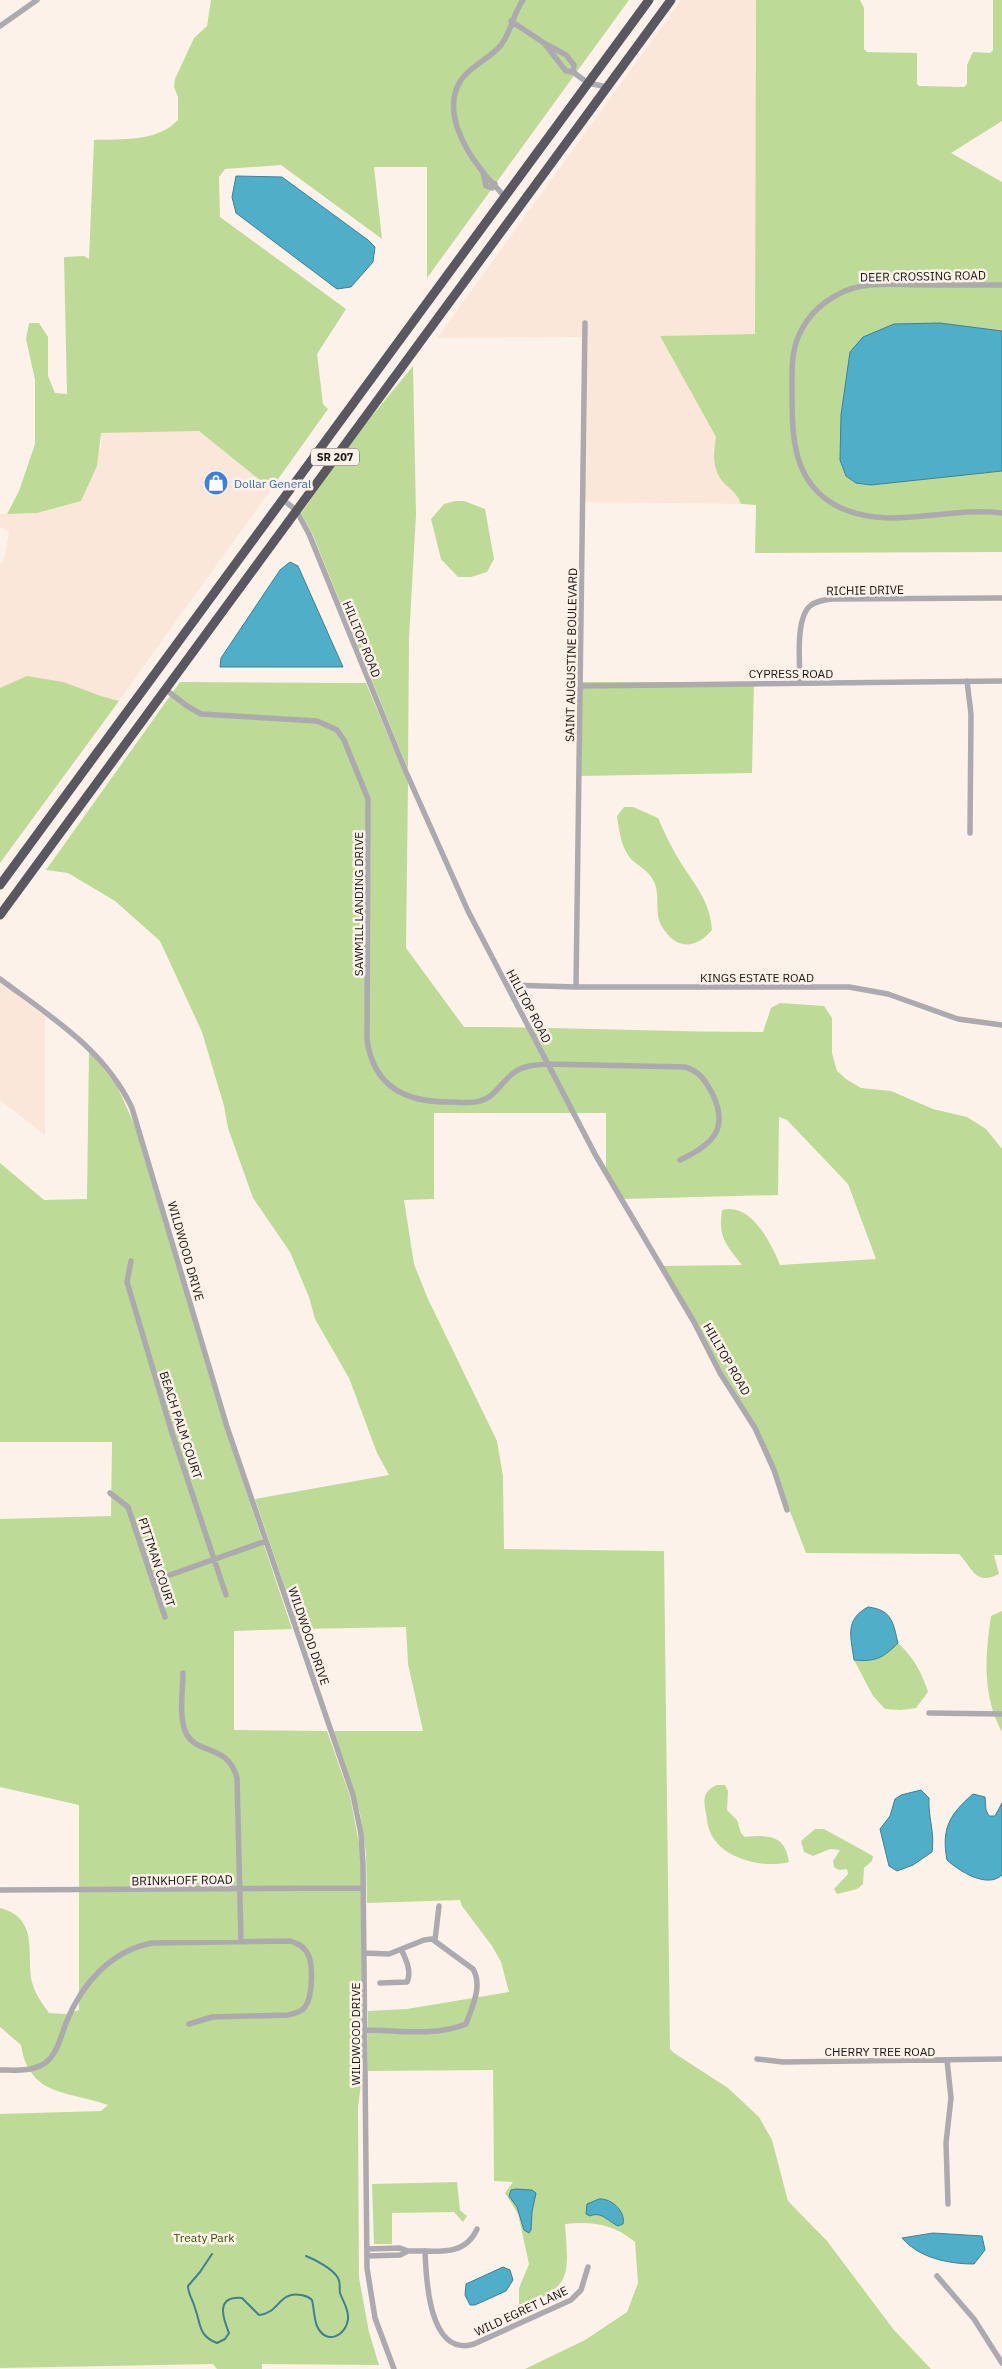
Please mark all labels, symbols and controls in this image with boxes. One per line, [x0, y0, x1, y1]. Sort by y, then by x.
street label: DEER CROSSING ROAD [860, 267, 986, 285]
road number: SR 207 [311, 448, 359, 466]
shop icon: Dollar General [203, 470, 229, 496]
place label: Dollar General [234, 476, 311, 491]
street label: SAINT AUGUSTINE BOULEVARD [562, 568, 580, 742]
street label: RICHIE DRIVE [826, 582, 904, 598]
street label: HILLTOP ROAD [340, 598, 384, 680]
street label: CYPRESS ROAD [749, 666, 833, 681]
street label: SAWMILL LANDING DRIVE [351, 832, 366, 976]
street label: HILLTOP ROAD [503, 967, 555, 1045]
street label: KINGS ESTATE ROAD [700, 970, 814, 985]
street label: WILDWOOD DRIVE [165, 1199, 207, 1303]
street label: HILLTOP ROAD [700, 1320, 754, 1398]
street label: BEACH PALM COURT [157, 1369, 206, 1481]
street label: PITTMAN COURT [136, 1515, 179, 1609]
street label: WILDWOOD DRIVE [285, 1585, 333, 1687]
street label: BRINKHOFF ROAD [131, 1872, 233, 1888]
street label: WILDWOOD DRIVE [348, 1983, 363, 2085]
street label: CHERRY TREE ROAD [825, 2044, 935, 2059]
park label: Treaty Park [174, 2230, 235, 2245]
street label: WILD EGRET LANE [472, 2283, 570, 2339]

